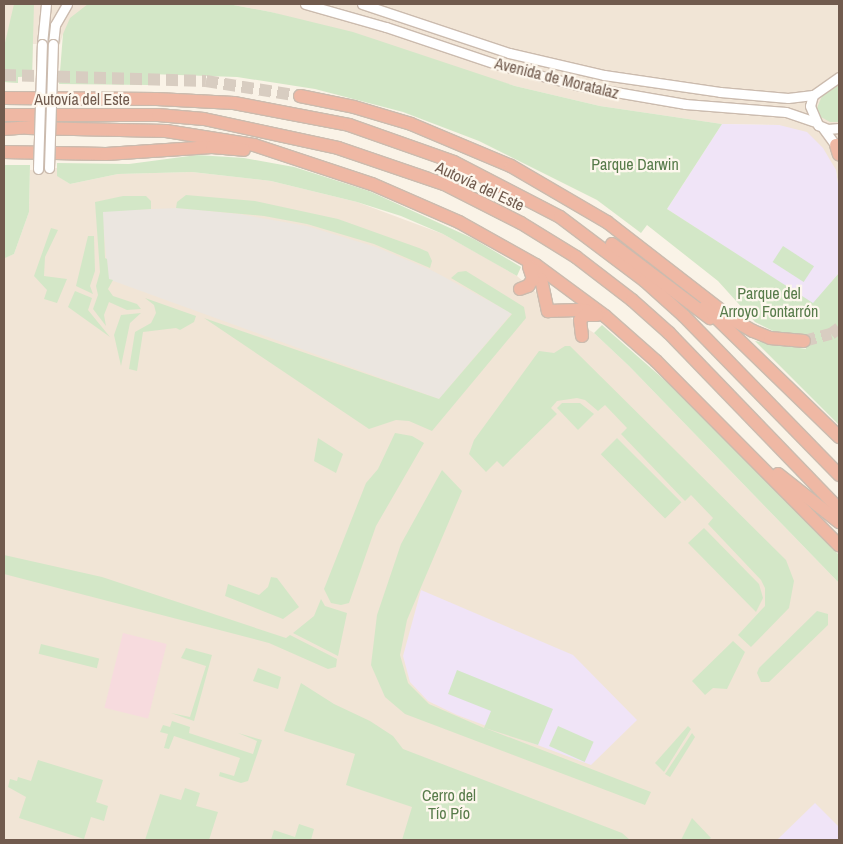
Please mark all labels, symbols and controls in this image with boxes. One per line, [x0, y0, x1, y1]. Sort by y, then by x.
street label: Avenida de Moratalaz [493, 53, 621, 103]
street label: Autovía del Este [34, 89, 130, 109]
park label: Parque Darwin [591, 154, 679, 174]
street label: Autovía del Este [433, 157, 527, 215]
park label: Parque del Arroyo Fontarrón [720, 283, 818, 321]
park label: Cerro del Tío Pío [422, 785, 476, 823]

